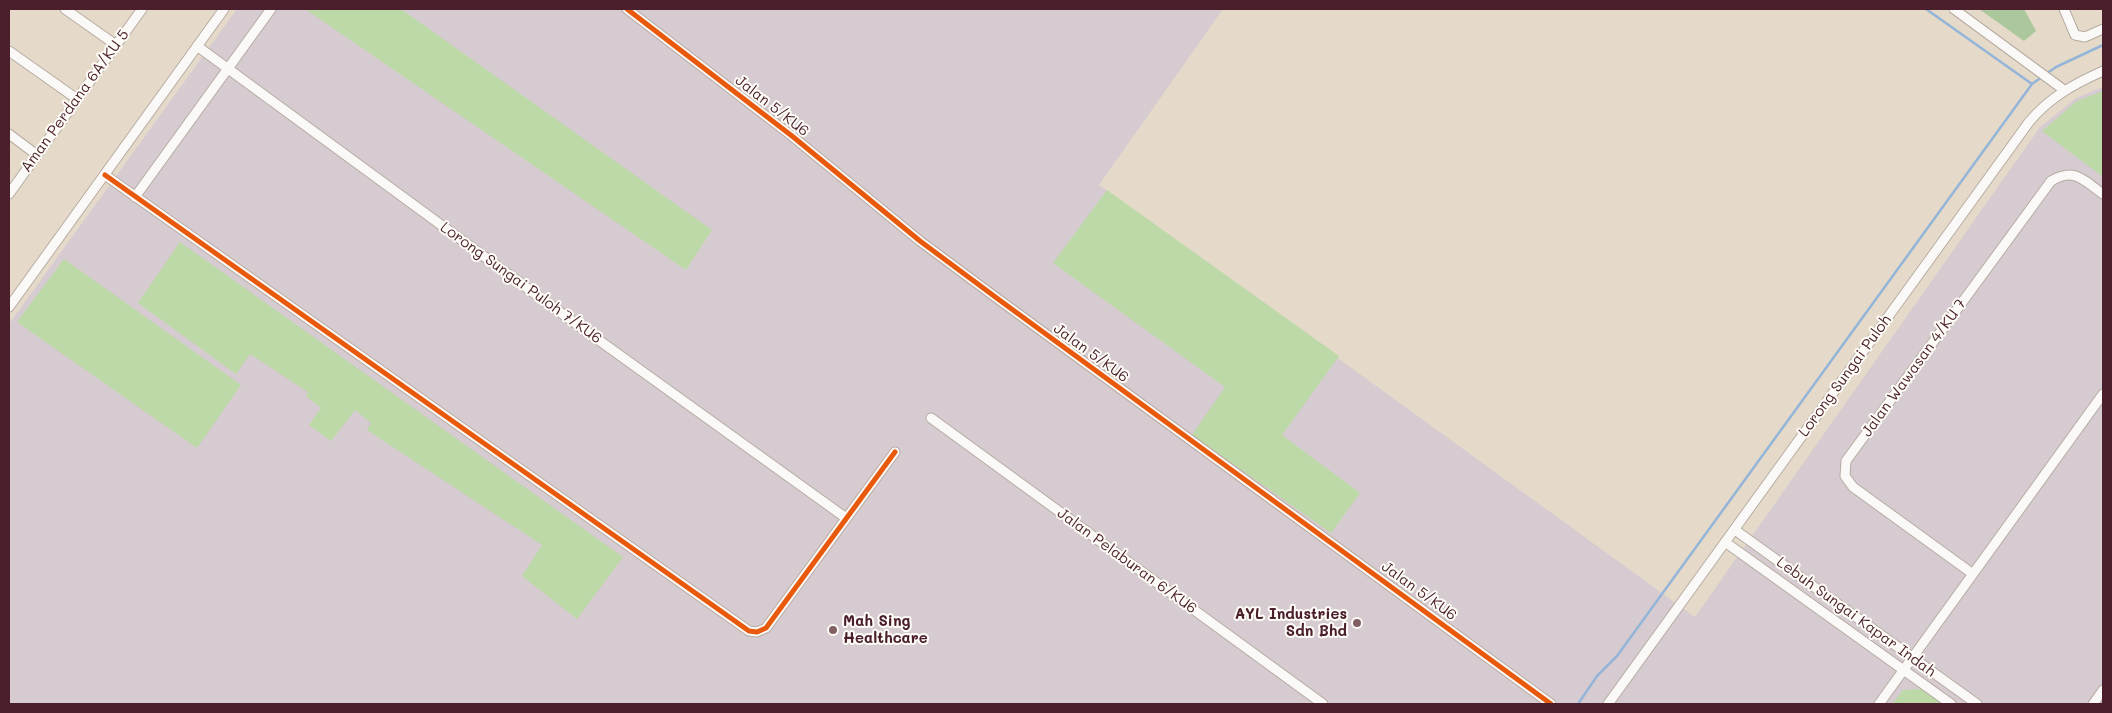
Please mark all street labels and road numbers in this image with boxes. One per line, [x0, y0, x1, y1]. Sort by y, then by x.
street label: Aman Perdana 6A/KU 5 [17, 26, 133, 176]
street label: Jalan 5/KU6 [732, 72, 812, 140]
street label: Lorong Sungai Puloh 7/KU6 [437, 218, 605, 348]
street label: Jalan Wawasan 4/KU 7 [1858, 296, 1970, 440]
street label: Lorong Sungai Puloh [1795, 312, 1895, 440]
street label: Jalan 5/KU6 [1050, 320, 1132, 386]
street label: Jalan Pelaburan 6/KU6 [1054, 504, 1200, 618]
street label: Lebuh Sungai Kapar Indah [1773, 553, 1939, 681]
street label: Jalan 5/KU6 [1378, 558, 1460, 624]

